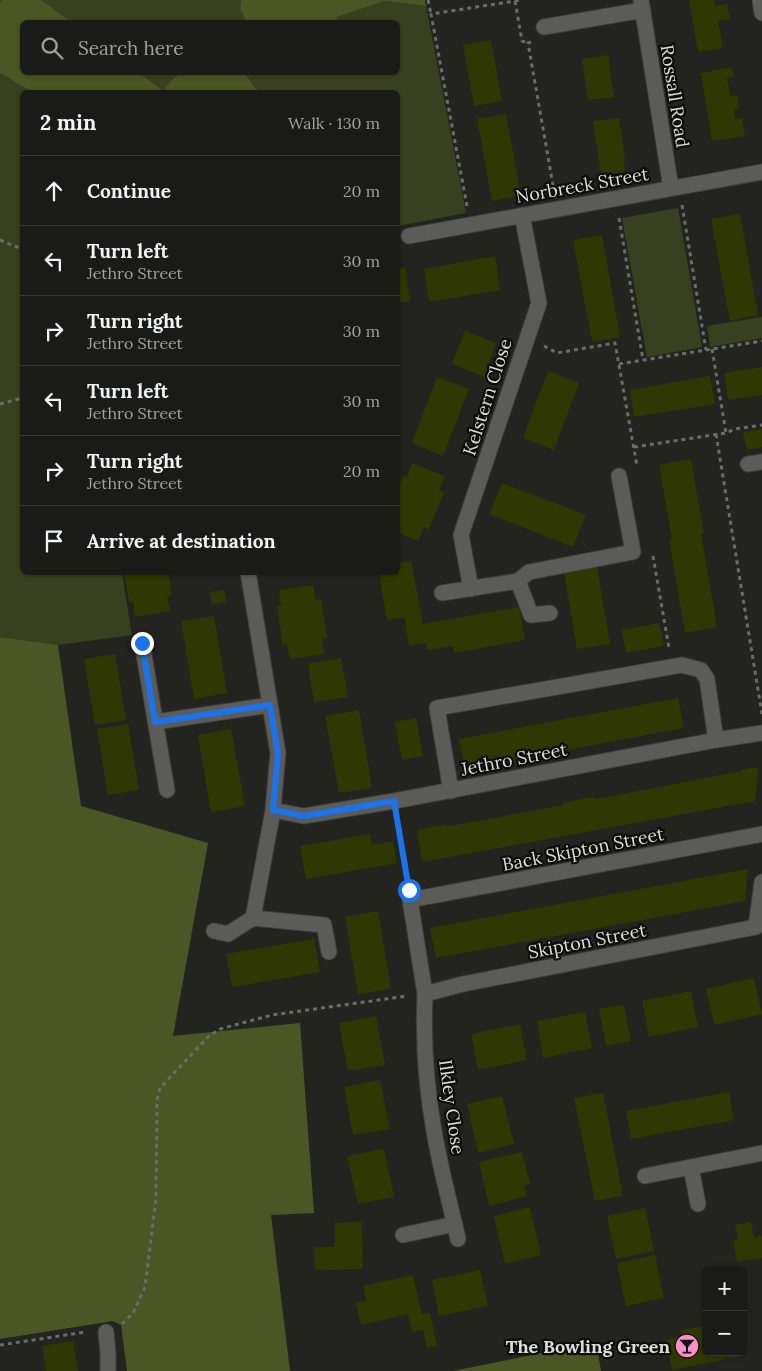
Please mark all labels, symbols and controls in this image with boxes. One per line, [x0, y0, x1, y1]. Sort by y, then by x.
search box [20, 20, 400, 75]
icon: search [38, 34, 66, 62]
text: Search here [78, 36, 184, 60]
street label: Rossall Road [656, 43, 695, 149]
text: 2 min [40, 109, 96, 136]
text: Walk · 130 m [288, 113, 380, 133]
street label: Norbreck Street [514, 162, 650, 208]
icon: ahead [40, 177, 68, 205]
text: Continue [87, 179, 171, 203]
text: 20 m [343, 181, 380, 201]
text: Turn left [87, 239, 168, 263]
icon: left [40, 247, 68, 275]
text: 30 m [343, 251, 380, 271]
text: Jethro Street [87, 263, 183, 283]
text: Turn right [87, 309, 183, 333]
icon: right [40, 317, 68, 345]
text: 30 m [343, 321, 380, 341]
text: Jethro Street [87, 333, 183, 353]
street label: Kelstern Close [457, 336, 517, 458]
text: Turn left [87, 379, 168, 403]
icon: left [40, 387, 68, 415]
text: 30 m [343, 391, 380, 411]
text: Jethro Street [87, 403, 183, 423]
text: Turn right [87, 449, 183, 473]
icon: right [40, 457, 68, 485]
text: 20 m [343, 461, 380, 481]
text: Jethro Street [87, 473, 183, 493]
icon: arrive [40, 527, 68, 555]
text: Arrive at destination [87, 529, 276, 553]
route end [131, 632, 154, 655]
street label: Jethro Street [458, 737, 569, 781]
street label: Back Skipton Street [500, 822, 666, 876]
route start [398, 879, 421, 902]
street label: Skipton Street [526, 918, 648, 964]
street label: Ilkley Close [434, 1058, 470, 1156]
map controls [702, 1266, 747, 1356]
button: + [702, 1266, 747, 1311]
button: − [702, 1311, 747, 1356]
bar icon: The Bowling Green [674, 1333, 700, 1359]
place label: The Bowling Green [506, 1335, 671, 1358]

